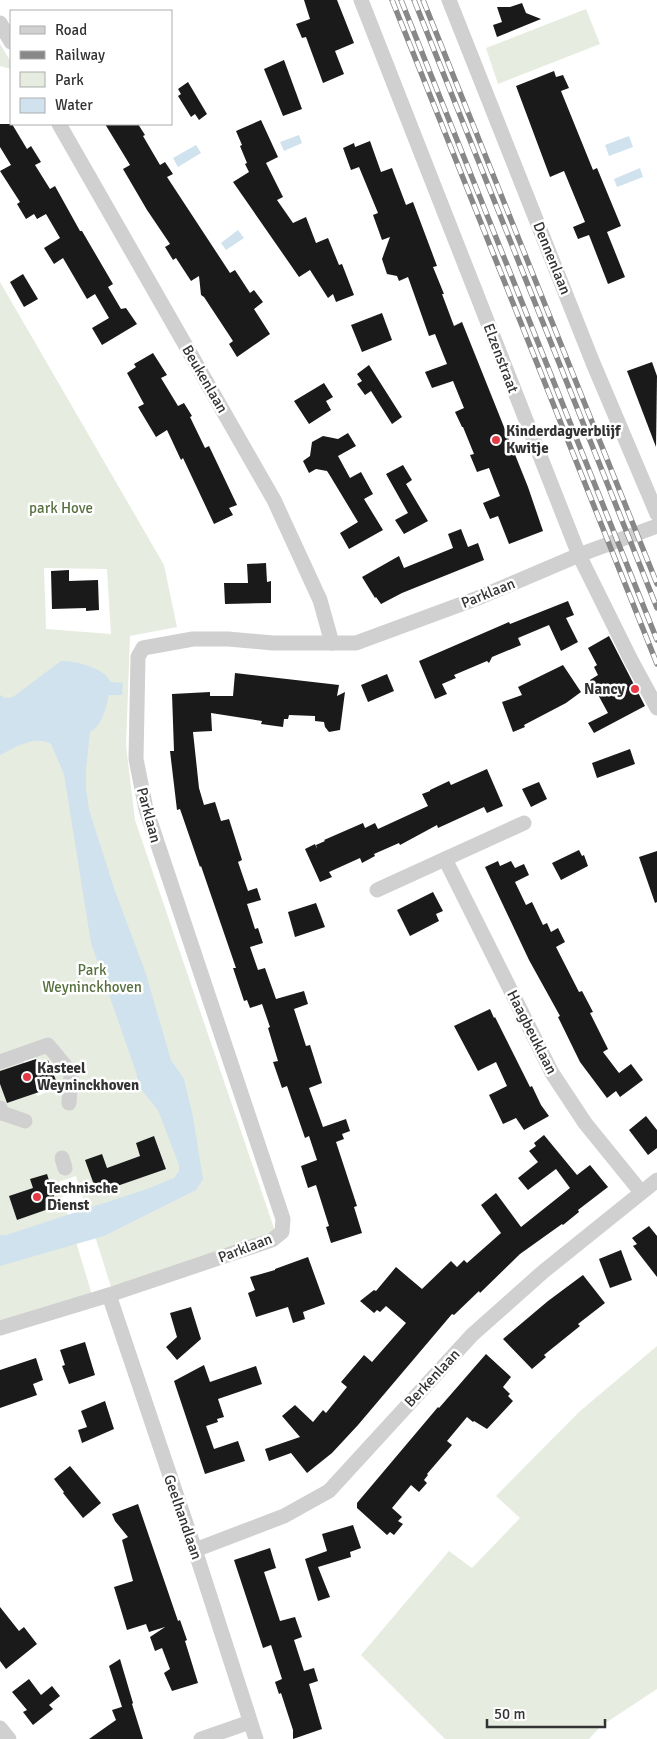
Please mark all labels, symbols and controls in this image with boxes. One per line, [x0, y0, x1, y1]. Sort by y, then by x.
legend [10, 10, 172, 125]
text: Road [55, 21, 87, 39]
text: Railway [55, 46, 105, 64]
text: Park [55, 71, 84, 89]
text: Water [55, 96, 93, 114]
street label: Dennenlaan [529, 219, 575, 297]
street label: Elzenstraat [480, 321, 522, 395]
street label: Beukenlaan [178, 342, 232, 416]
place label: Kinderdagverblijf Kwitje [506, 422, 622, 457]
marker: Kinderdagverblijf Kwitje [490, 434, 502, 446]
park label: park Hove [29, 499, 93, 517]
street label: Parklaan [458, 574, 518, 612]
place label: Nancy [584, 680, 626, 698]
marker: Nancy [629, 683, 641, 695]
street label: Parklaan [133, 785, 165, 845]
park label: Park Weyninckhoven [42, 961, 142, 996]
street label: Haagbeuklaan [503, 987, 561, 1077]
place label: Kasteel Weyninckhoven [37, 1059, 139, 1094]
marker: Kasteel Weyninckhoven [21, 1071, 33, 1083]
place label: Technische Dienst [47, 1179, 118, 1214]
marker: Technische Dienst [31, 1191, 43, 1203]
street label: Parklaan [215, 1229, 275, 1267]
street label: Berkenlaan [401, 1345, 463, 1411]
street label: Geelhandlaan [160, 1472, 206, 1562]
scale bar [487, 1696, 604, 1728]
text: 50 m [494, 1705, 525, 1723]

